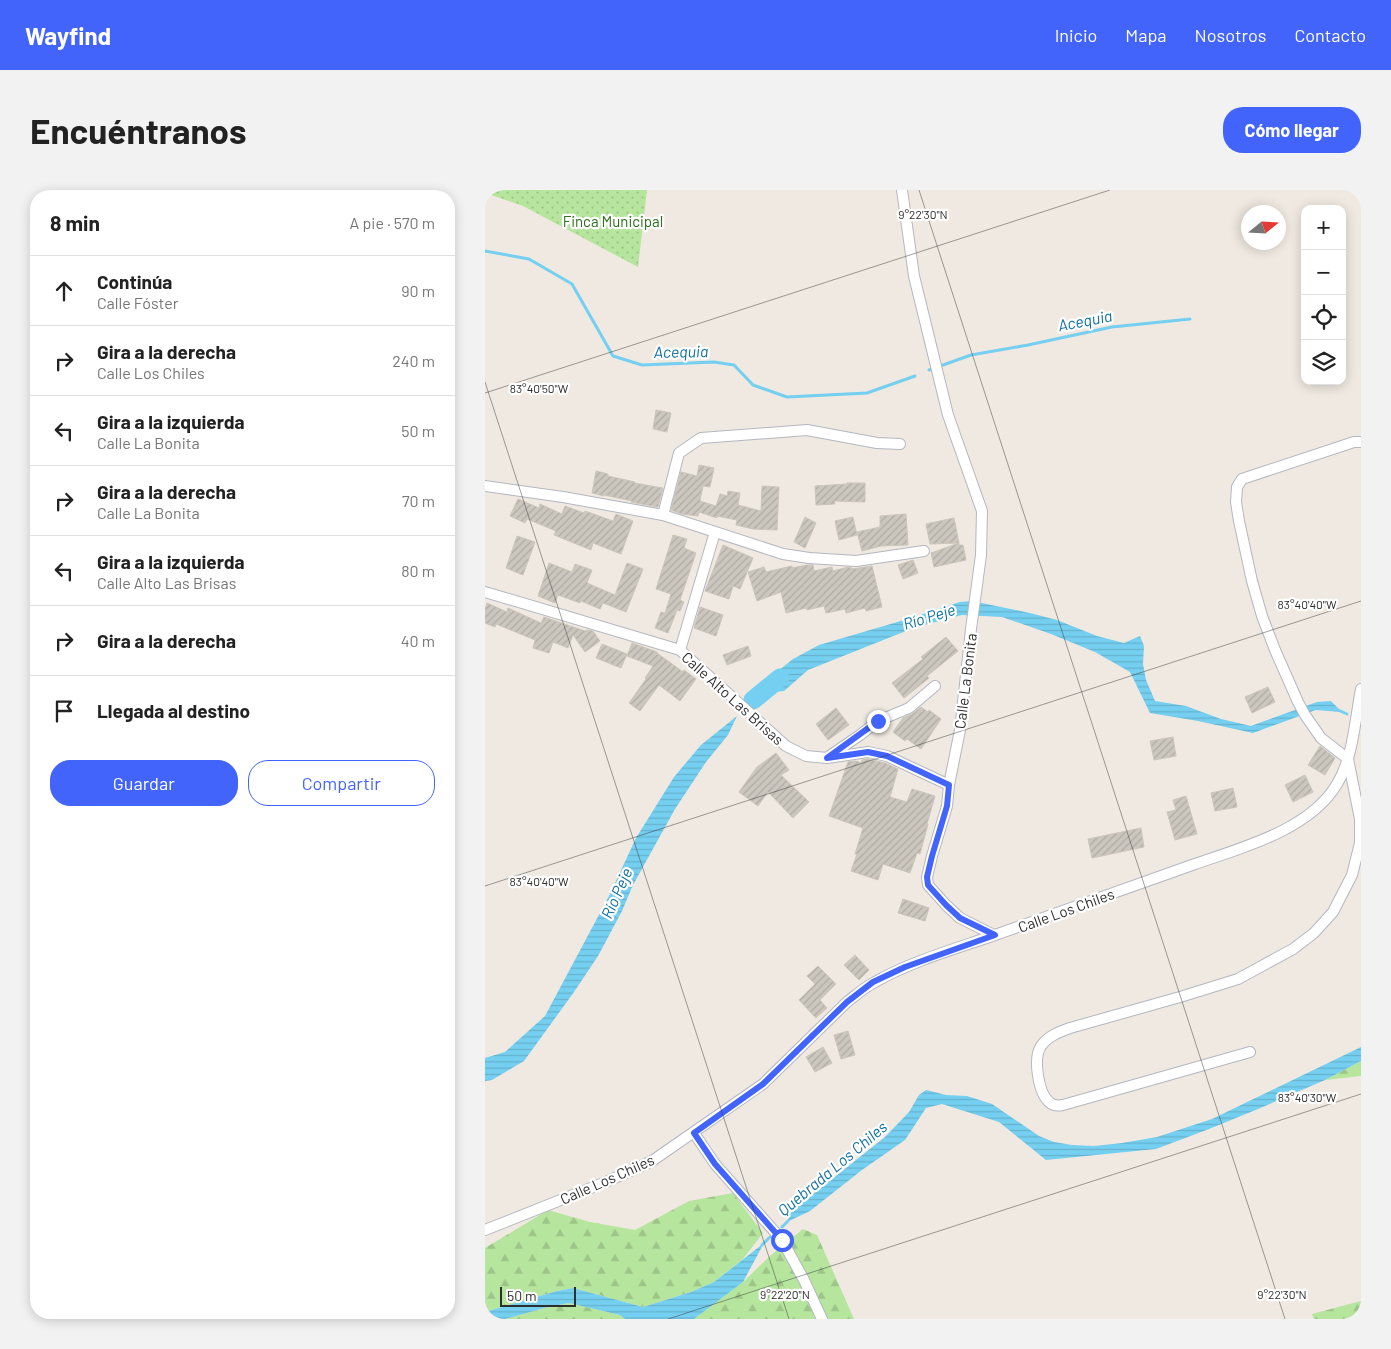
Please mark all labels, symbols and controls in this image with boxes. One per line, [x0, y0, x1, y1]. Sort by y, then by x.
text: Wayfind [25, 21, 111, 50]
text: Inicio [1055, 24, 1097, 46]
text: Mapa [1125, 24, 1167, 46]
text: Nosotros [1195, 24, 1266, 46]
text: Contacto [1294, 24, 1366, 46]
button: Cómo llegar [1223, 107, 1361, 153]
text: Encuéntranos [30, 109, 247, 151]
north arrow [1241, 205, 1286, 250]
map controls [1301, 205, 1346, 385]
button: + [1301, 205, 1346, 250]
text: 9°22'30"N [898, 207, 948, 221]
text: 8 min [50, 210, 100, 235]
park label: Finca Municipal [563, 212, 663, 230]
text: A pie · 570 m [350, 213, 435, 232]
button: − [1301, 250, 1346, 295]
text: Continúa [97, 270, 172, 293]
icon: ahead [50, 277, 78, 305]
text: 90 m [401, 281, 435, 300]
text: Calle Fóster [97, 293, 179, 312]
button: locate [1301, 295, 1346, 340]
water label: Acequia [1056, 305, 1114, 335]
text: Gira a la derecha [97, 340, 236, 363]
button: layers [1301, 340, 1346, 385]
water label: Acequia [653, 341, 709, 361]
icon: right [50, 347, 78, 375]
text: 240 m [392, 351, 435, 370]
text: Calle Los Chiles [97, 363, 205, 382]
text: 83°40'50"W [510, 381, 569, 395]
text: Gira a la izquierda [97, 410, 245, 433]
icon: left [50, 417, 78, 445]
text: 50 m [401, 421, 435, 440]
text: Calle La Bonita [97, 433, 200, 452]
text: Gira a la derecha [97, 480, 236, 503]
icon: right [50, 487, 78, 515]
text: 70 m [402, 491, 435, 510]
text: Calle La Bonita [97, 503, 200, 522]
text: Gira a la izquierda [97, 550, 245, 573]
icon: left [50, 557, 78, 585]
text: 80 m [401, 561, 435, 580]
text: Calle Alto Las Brisas [97, 573, 236, 592]
text: 83°40'40"W [1278, 597, 1337, 611]
water label: Río Peje [901, 599, 957, 633]
icon: right [50, 627, 78, 655]
text: Gira a la derecha [97, 629, 236, 652]
text: 40 m [401, 631, 435, 650]
street label: Calle La Bonita [950, 632, 980, 730]
street label: Calle Alto Las Brisas [678, 648, 788, 748]
icon: arrive [50, 697, 78, 725]
text: Llegada al destino [97, 699, 250, 722]
route end [867, 710, 890, 733]
button: Guardar [50, 760, 238, 806]
button: Compartir [248, 760, 435, 806]
water label: Río Peje [596, 865, 636, 921]
text: 83°40'40"W [510, 874, 569, 888]
street label: Calle Los Chiles [1015, 884, 1117, 936]
text: 83°40'30"W [1278, 1090, 1337, 1104]
water label: Quebrada Los Chiles [774, 1116, 891, 1219]
street label: Calle Los Chiles [557, 1150, 657, 1208]
route start [771, 1229, 794, 1252]
scale bar [500, 1284, 576, 1307]
text: 50 m [507, 1287, 536, 1304]
text: 9°22'20"N [760, 1287, 810, 1301]
text: 9°22'30"N [1257, 1287, 1307, 1301]

